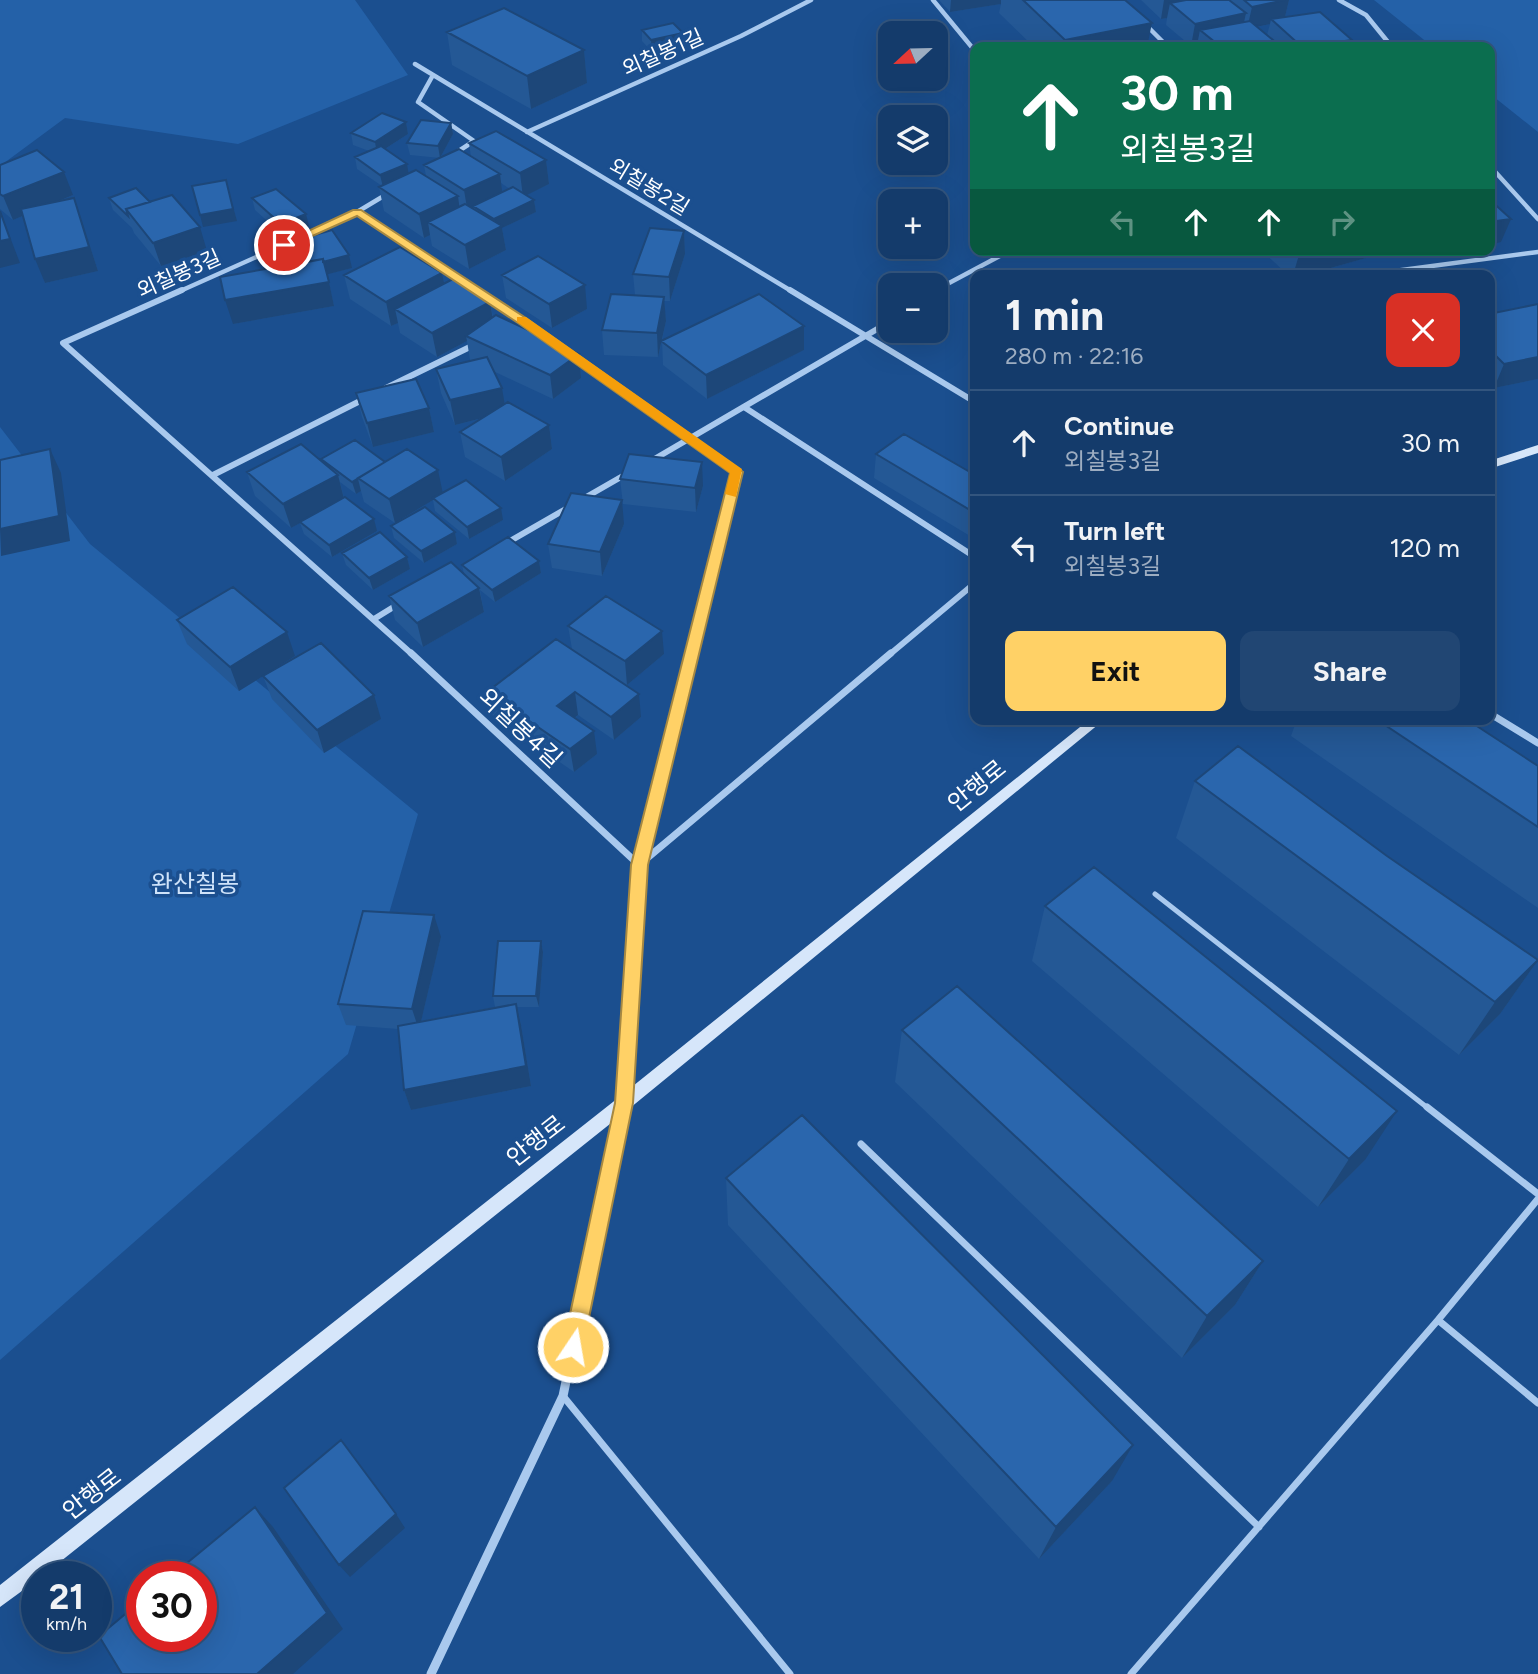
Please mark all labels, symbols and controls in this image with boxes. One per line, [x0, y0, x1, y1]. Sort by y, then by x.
north arrow [878, 21, 948, 91]
map controls [878, 21, 948, 343]
street label: 외칠봉1길 [618, 24, 707, 81]
text: 30 m [1120, 63, 1233, 122]
icon: ahead [1005, 70, 1096, 161]
button: layers [878, 105, 948, 175]
text: 외칠봉3길 [1120, 130, 1255, 168]
street label: 외칠봉2길 [605, 153, 694, 220]
button: + [878, 189, 948, 259]
icon: left [1104, 203, 1142, 241]
icon: ahead [1177, 203, 1215, 241]
icon: ahead [1250, 203, 1288, 241]
icon: right [1323, 203, 1361, 241]
pin [254, 215, 314, 275]
icon: arrive [265, 226, 303, 264]
street label: 외칠봉3길 [133, 244, 224, 303]
button: − [878, 273, 948, 343]
text: 1 min [1005, 290, 1104, 341]
button: close [1386, 293, 1460, 367]
text: 280 m · 22:16 [1005, 342, 1143, 370]
text: Continue [1064, 410, 1174, 442]
icon: ahead [1005, 424, 1043, 462]
text: 30 m [1401, 427, 1460, 459]
text: 외칠봉3길 [1064, 447, 1161, 475]
text: Turn left [1064, 515, 1165, 547]
icon: left [1005, 529, 1043, 567]
text: 120 m [1390, 532, 1460, 564]
text: 외칠봉3길 [1064, 552, 1161, 580]
button: Exit [1005, 631, 1226, 711]
button: Share [1240, 631, 1460, 711]
street label: 외칠봉4길 [473, 682, 568, 773]
street label: 안행로 [942, 753, 1012, 818]
park label: 완산칠봉 [151, 869, 239, 898]
street label: 안행로 [501, 1109, 571, 1172]
position arrow [536, 1310, 610, 1384]
street label: 안행로 [57, 1462, 127, 1525]
speed limit sign: 30 [126, 1561, 217, 1652]
text: 21 [49, 1576, 84, 1618]
text: km/h [46, 1613, 87, 1635]

